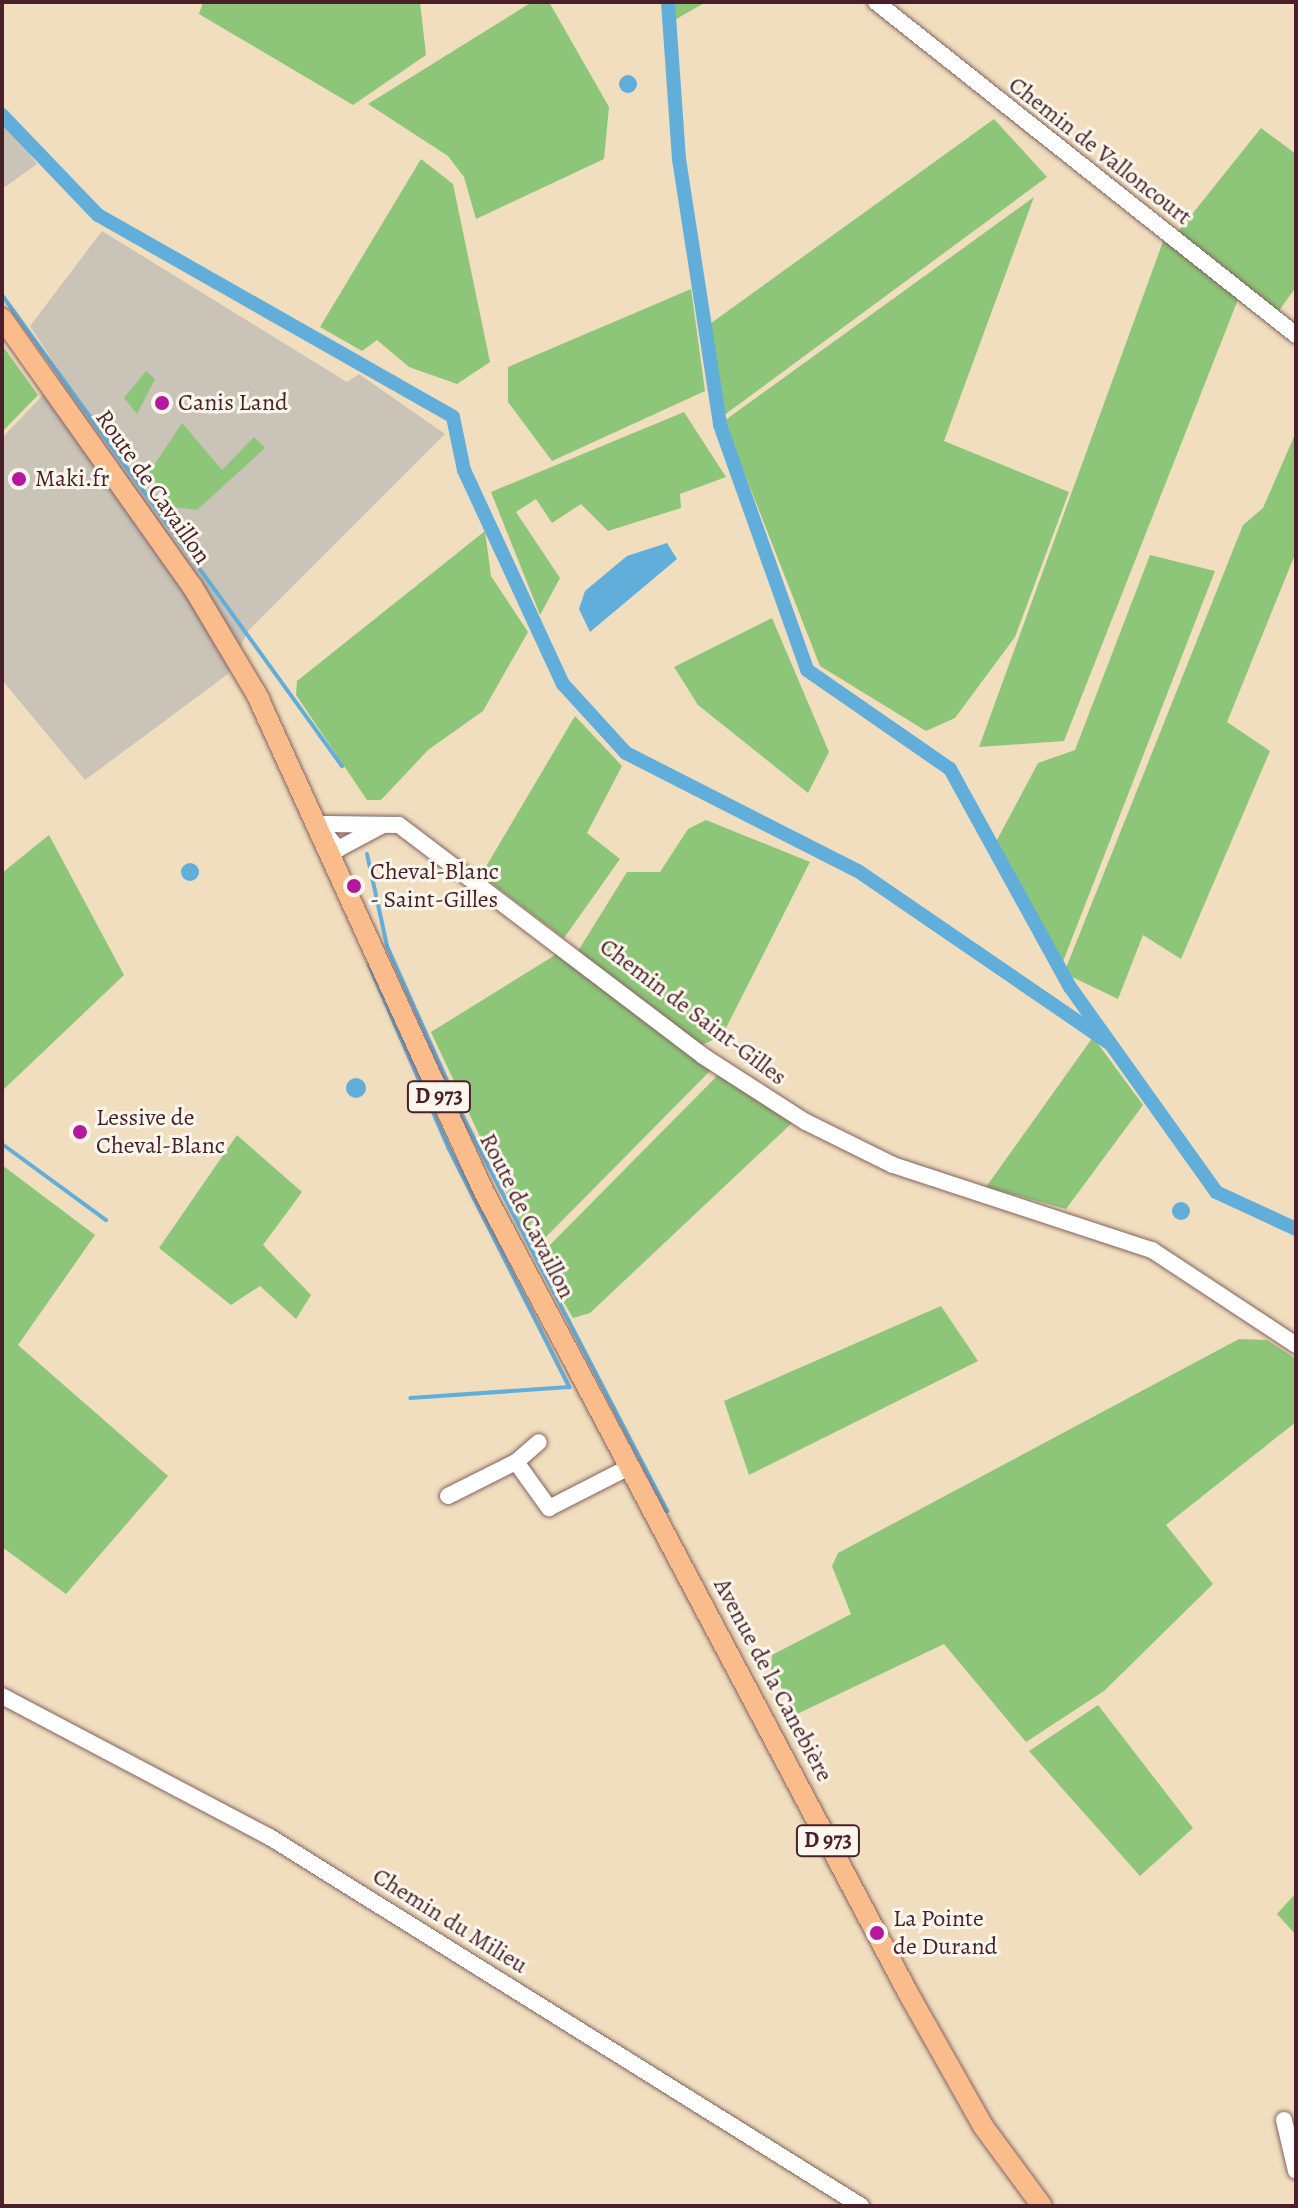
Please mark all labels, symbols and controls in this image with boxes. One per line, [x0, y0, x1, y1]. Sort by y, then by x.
street label: Chemin de Valloncourt [1003, 71, 1197, 231]
place label: Canis Land [178, 389, 288, 417]
marker: Canis Land [153, 394, 171, 412]
street label: Route de Cavaillon [89, 404, 217, 570]
place label: Maki.fr [35, 465, 109, 493]
marker: Maki.fr [10, 470, 28, 488]
place label: Cheval-Blanc - Saint-Gilles [370, 858, 499, 914]
marker: Cheval-Blanc - Saint-Gilles [345, 877, 363, 895]
street label: Chemin de Saint-Gilles [594, 932, 792, 1092]
road number: D 973 [405, 1079, 473, 1115]
place label: Lessive de Cheval-Blanc [96, 1104, 225, 1160]
marker: Lessive de Cheval-Blanc [71, 1123, 89, 1141]
street label: Route de Cavaillon [473, 1129, 581, 1303]
street label: Avenue de la Canebière [707, 1573, 839, 1787]
road number: D 973 [794, 1823, 862, 1859]
street label: Chemin du Milieu [367, 1862, 533, 1980]
place label: La Pointe de Durand [893, 1905, 997, 1961]
marker: La Pointe de Durand [868, 1924, 886, 1942]

